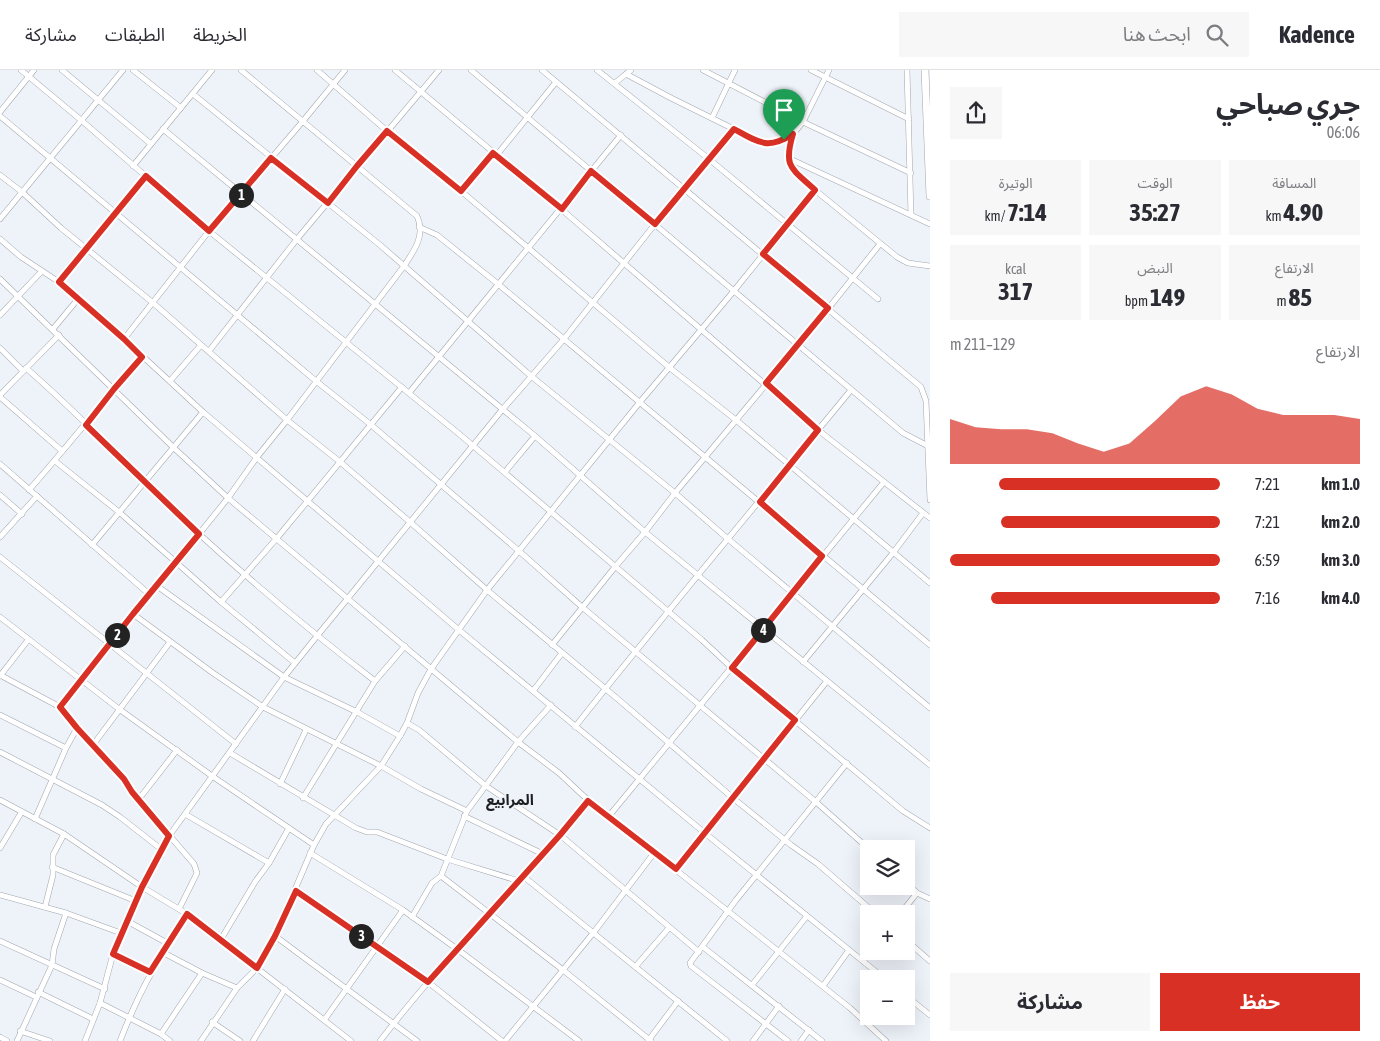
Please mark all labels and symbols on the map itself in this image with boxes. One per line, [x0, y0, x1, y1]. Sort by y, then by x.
pin [763, 89, 805, 140]
pin: 1 [228, 182, 254, 208]
pin: 4 [750, 618, 776, 642]
pin: 2 [104, 622, 130, 648]
district label: المرابيع [486, 791, 534, 811]
pin: 3 [348, 924, 374, 948]

